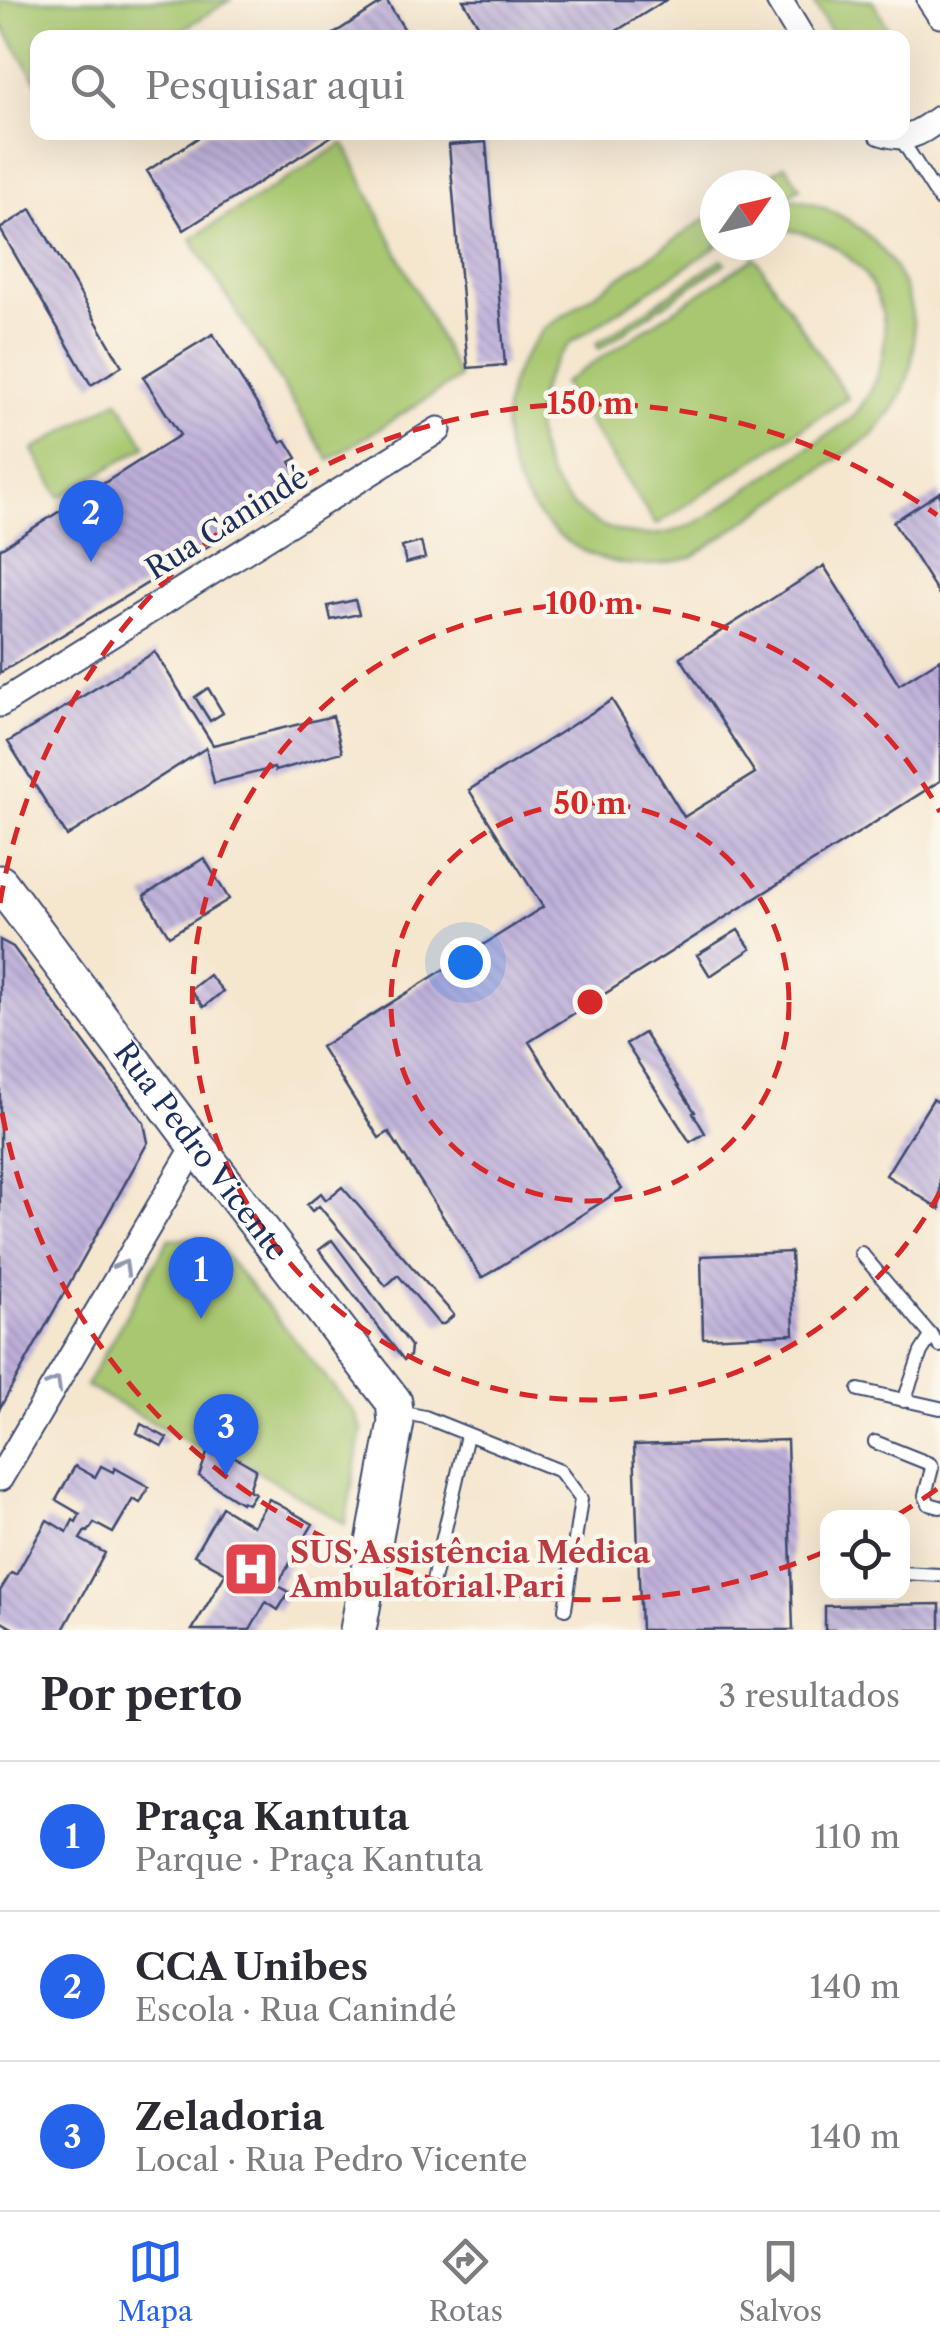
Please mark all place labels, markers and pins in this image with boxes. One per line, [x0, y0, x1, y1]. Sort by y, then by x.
pin: 2 [58, 480, 124, 562]
centre of rings [572, 984, 608, 1020]
pin: 1 [168, 1236, 234, 1319]
pin: 3 [194, 1394, 258, 1476]
place label: SUS Assistência Médica Ambulatorial Pari [289, 1534, 651, 1605]
hospital icon: SUS Assistência Médica Ambulatorial Pari [221, 1539, 281, 1599]

